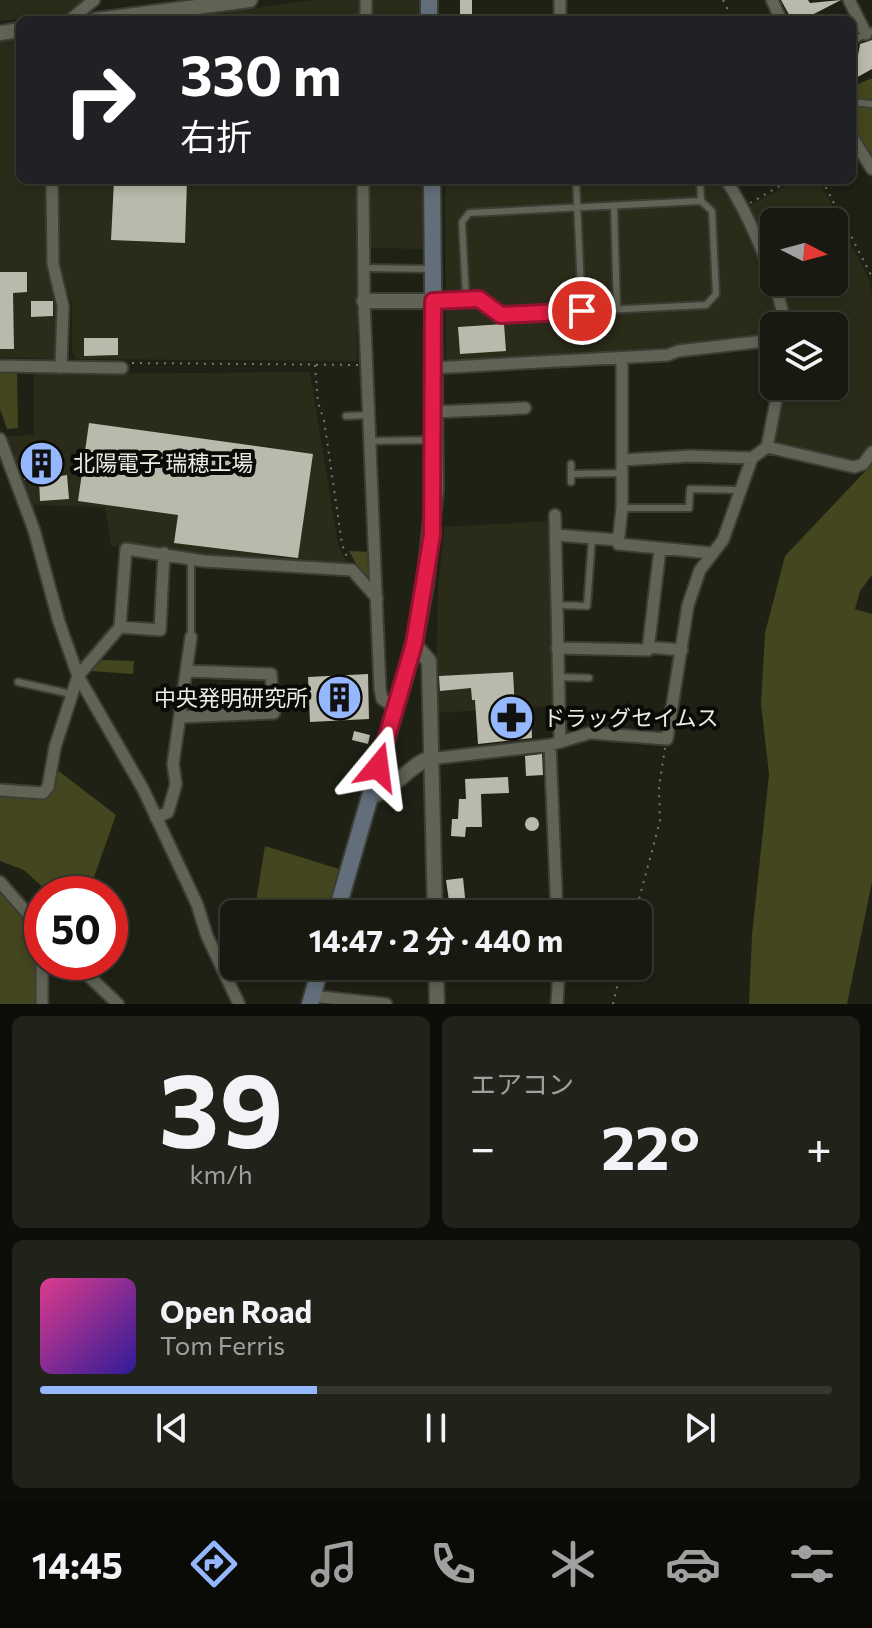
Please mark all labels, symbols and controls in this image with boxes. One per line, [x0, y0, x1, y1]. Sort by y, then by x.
text: 330 m [180, 39, 342, 108]
icon: right [48, 48, 152, 152]
text: 右折 [180, 113, 252, 157]
north arrow [760, 208, 848, 296]
map controls [760, 208, 848, 400]
pin [548, 277, 616, 345]
icon: arrive [560, 289, 604, 333]
button: layers [760, 312, 848, 400]
building icon: 北陽電子 瑞穂工場 [18, 439, 66, 487]
place label: 北陽電子 瑞穂工場 [73, 449, 253, 476]
building icon: 中央発明研究所 [315, 674, 363, 722]
place label: 中央発明研究所 [154, 684, 308, 711]
pharmacy icon: ドラッグセイムス [488, 694, 536, 742]
place label: ドラッグセイムス [543, 704, 719, 731]
position arrow [336, 725, 420, 809]
speed limit sign: 50 [24, 876, 128, 980]
text: 14:47 · 2 分 · 440 m [309, 921, 563, 958]
text: 39 [159, 1042, 283, 1169]
text: エアコン [470, 1068, 574, 1099]
text: 22° [601, 1109, 700, 1182]
text: − [470, 1119, 495, 1173]
text: + [806, 1119, 832, 1173]
text: km/h [189, 1158, 253, 1189]
text: Open Road [160, 1292, 312, 1329]
text: Tom Ferris [160, 1329, 285, 1360]
icon: previous [150, 1406, 194, 1450]
icon: pause [414, 1406, 458, 1450]
icon: next [678, 1406, 722, 1450]
icon: directions [186, 1536, 242, 1592]
icon: music [306, 1536, 362, 1592]
icon: phone [425, 1536, 481, 1592]
icon: climate [545, 1536, 601, 1592]
icon: car [665, 1536, 721, 1592]
icon: filters [784, 1536, 840, 1592]
text: 14:45 [32, 1542, 123, 1586]

